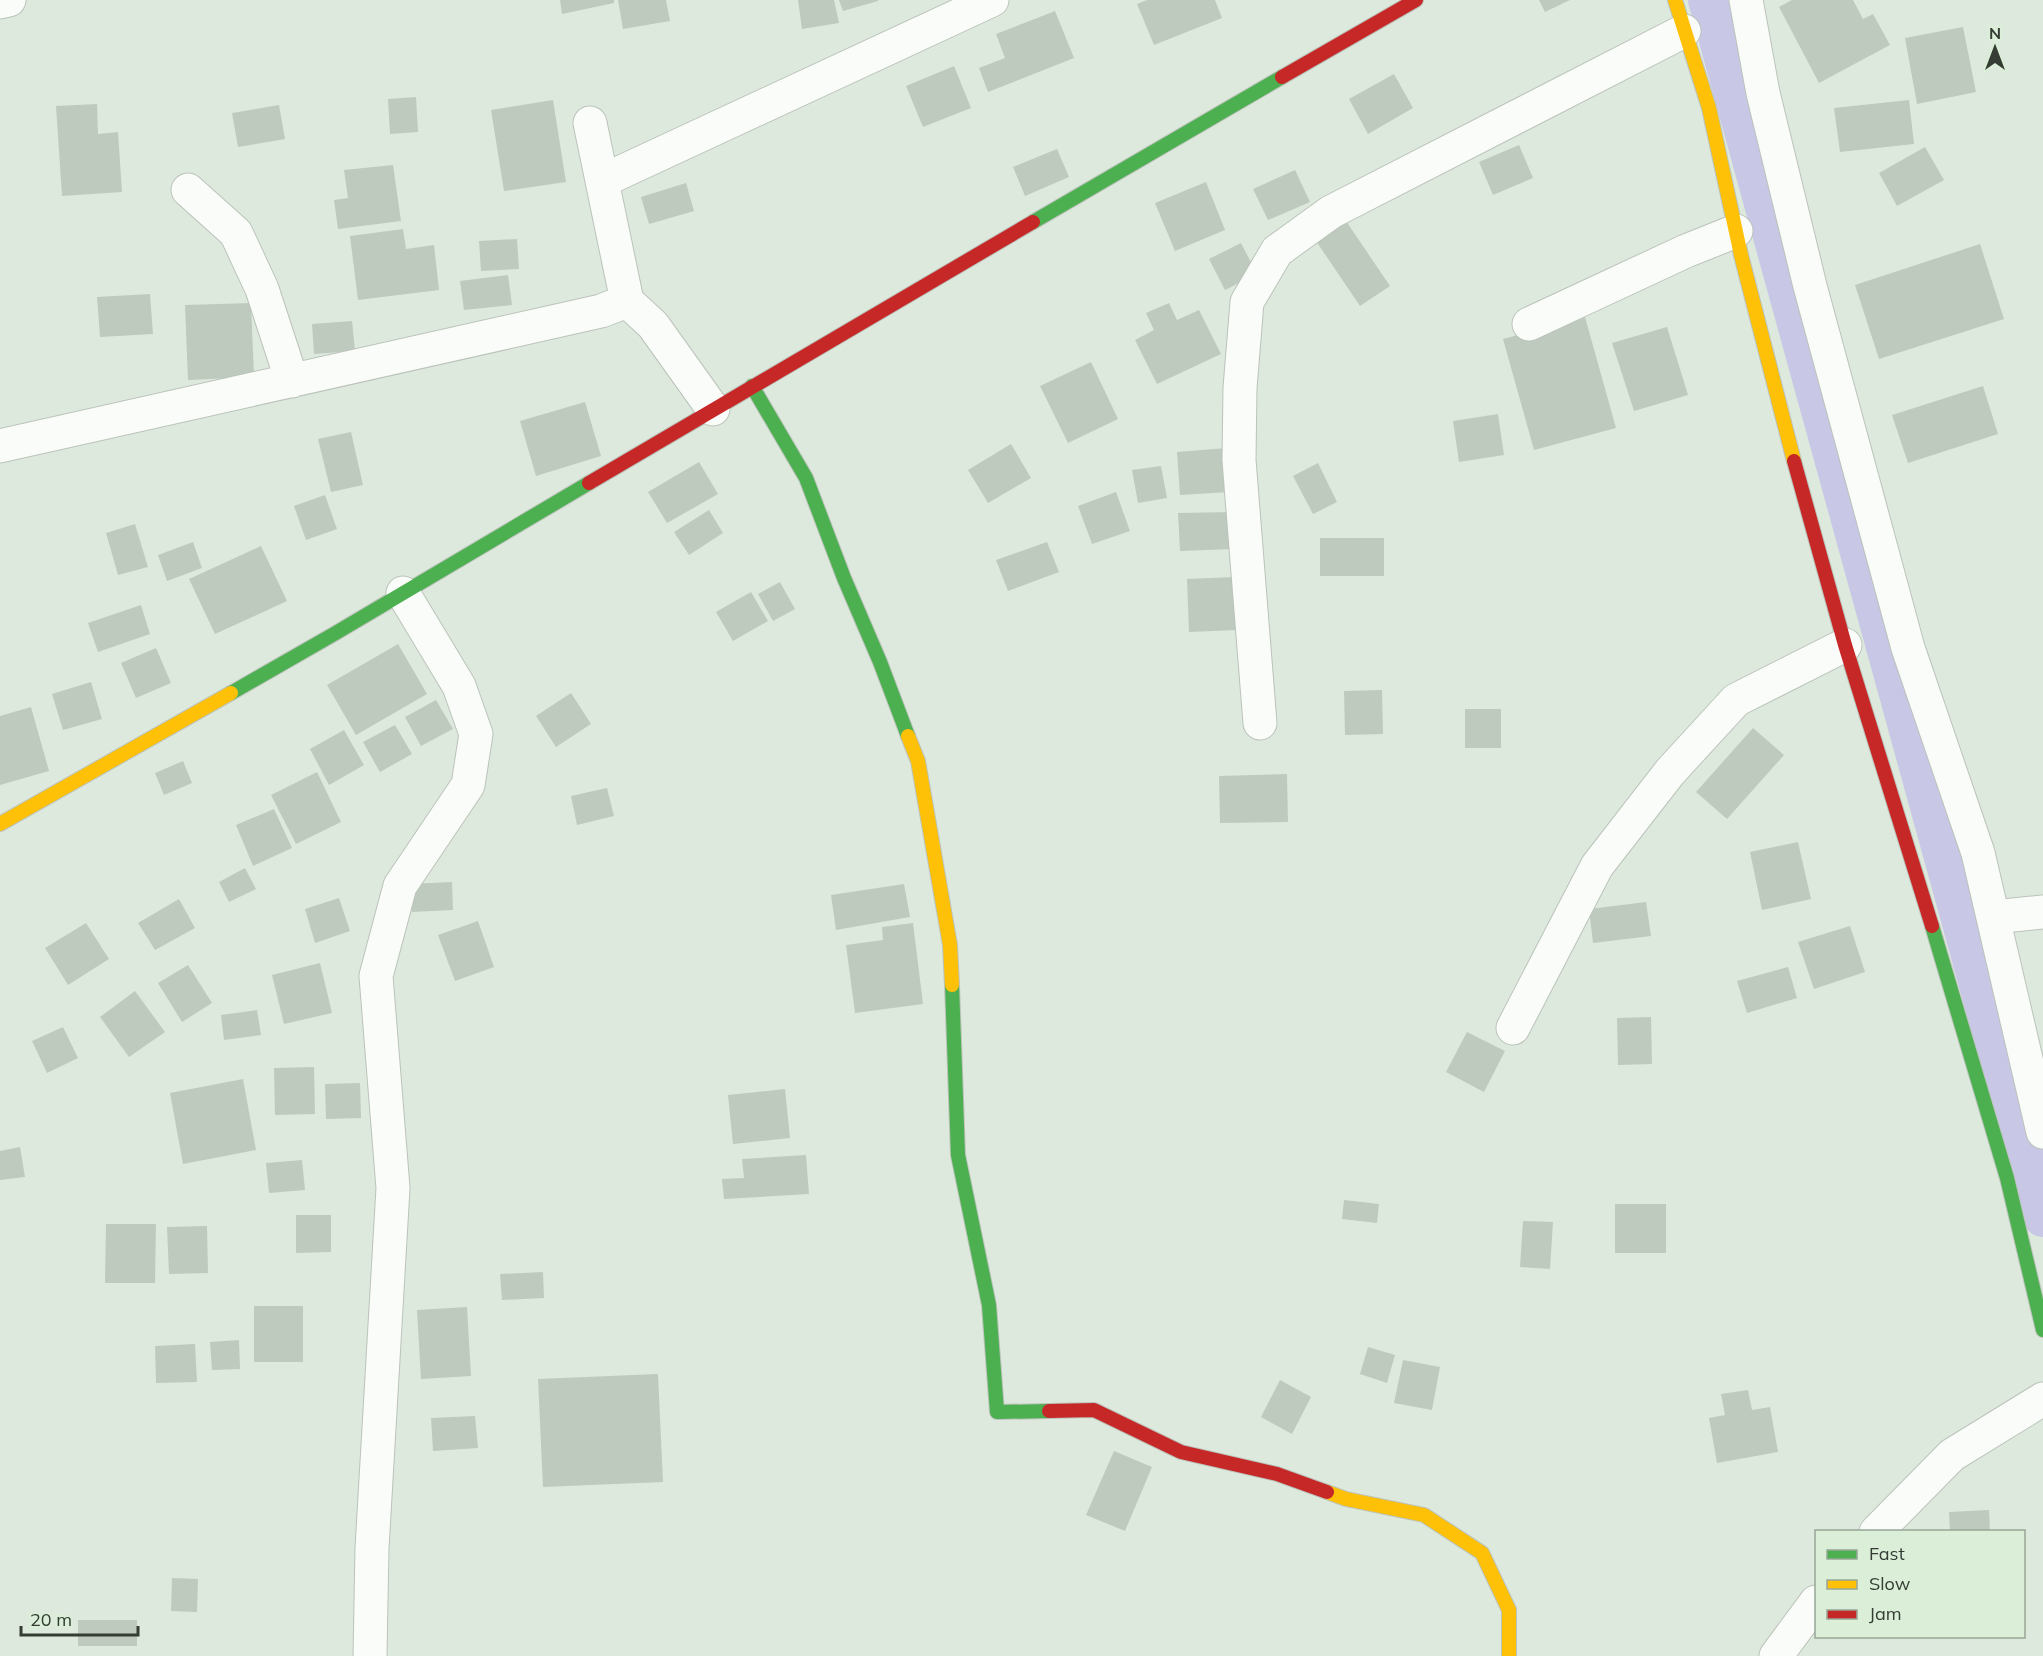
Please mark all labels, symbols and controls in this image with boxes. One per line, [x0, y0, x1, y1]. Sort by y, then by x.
north arrow [1965, 18, 2025, 78]
text: N [1989, 23, 2001, 43]
legend [1815, 1530, 2025, 1638]
text: Fast [1869, 1542, 1905, 1565]
text: Slow [1869, 1572, 1911, 1595]
scale bar [21, 1599, 138, 1637]
text: Jam [1869, 1602, 1902, 1625]
text: 20 m [30, 1608, 72, 1631]

